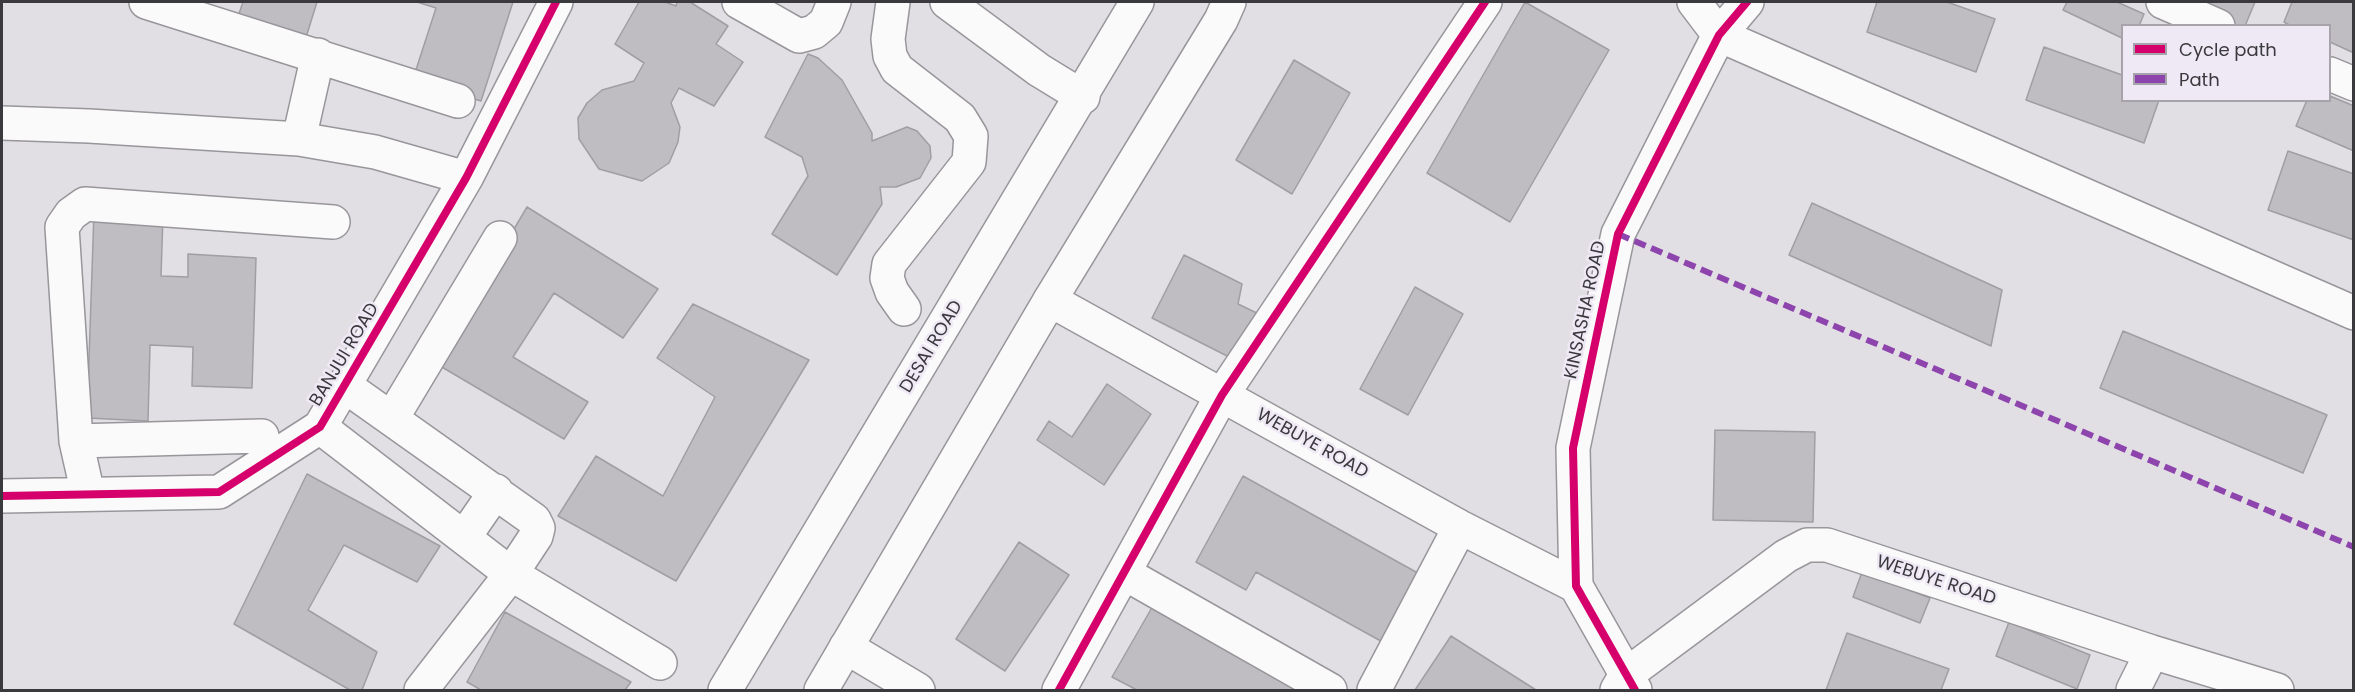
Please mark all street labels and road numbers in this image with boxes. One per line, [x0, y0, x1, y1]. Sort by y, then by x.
street label: KINSASHA ROAD [1561, 239, 1611, 381]
street label: DESAI ROAD [896, 297, 968, 397]
street label: BANJUI ROAD [306, 299, 384, 411]
street label: WEBUYE ROAD [1252, 404, 1372, 484]
street label: WEBUYE ROAD [1873, 551, 1999, 611]

